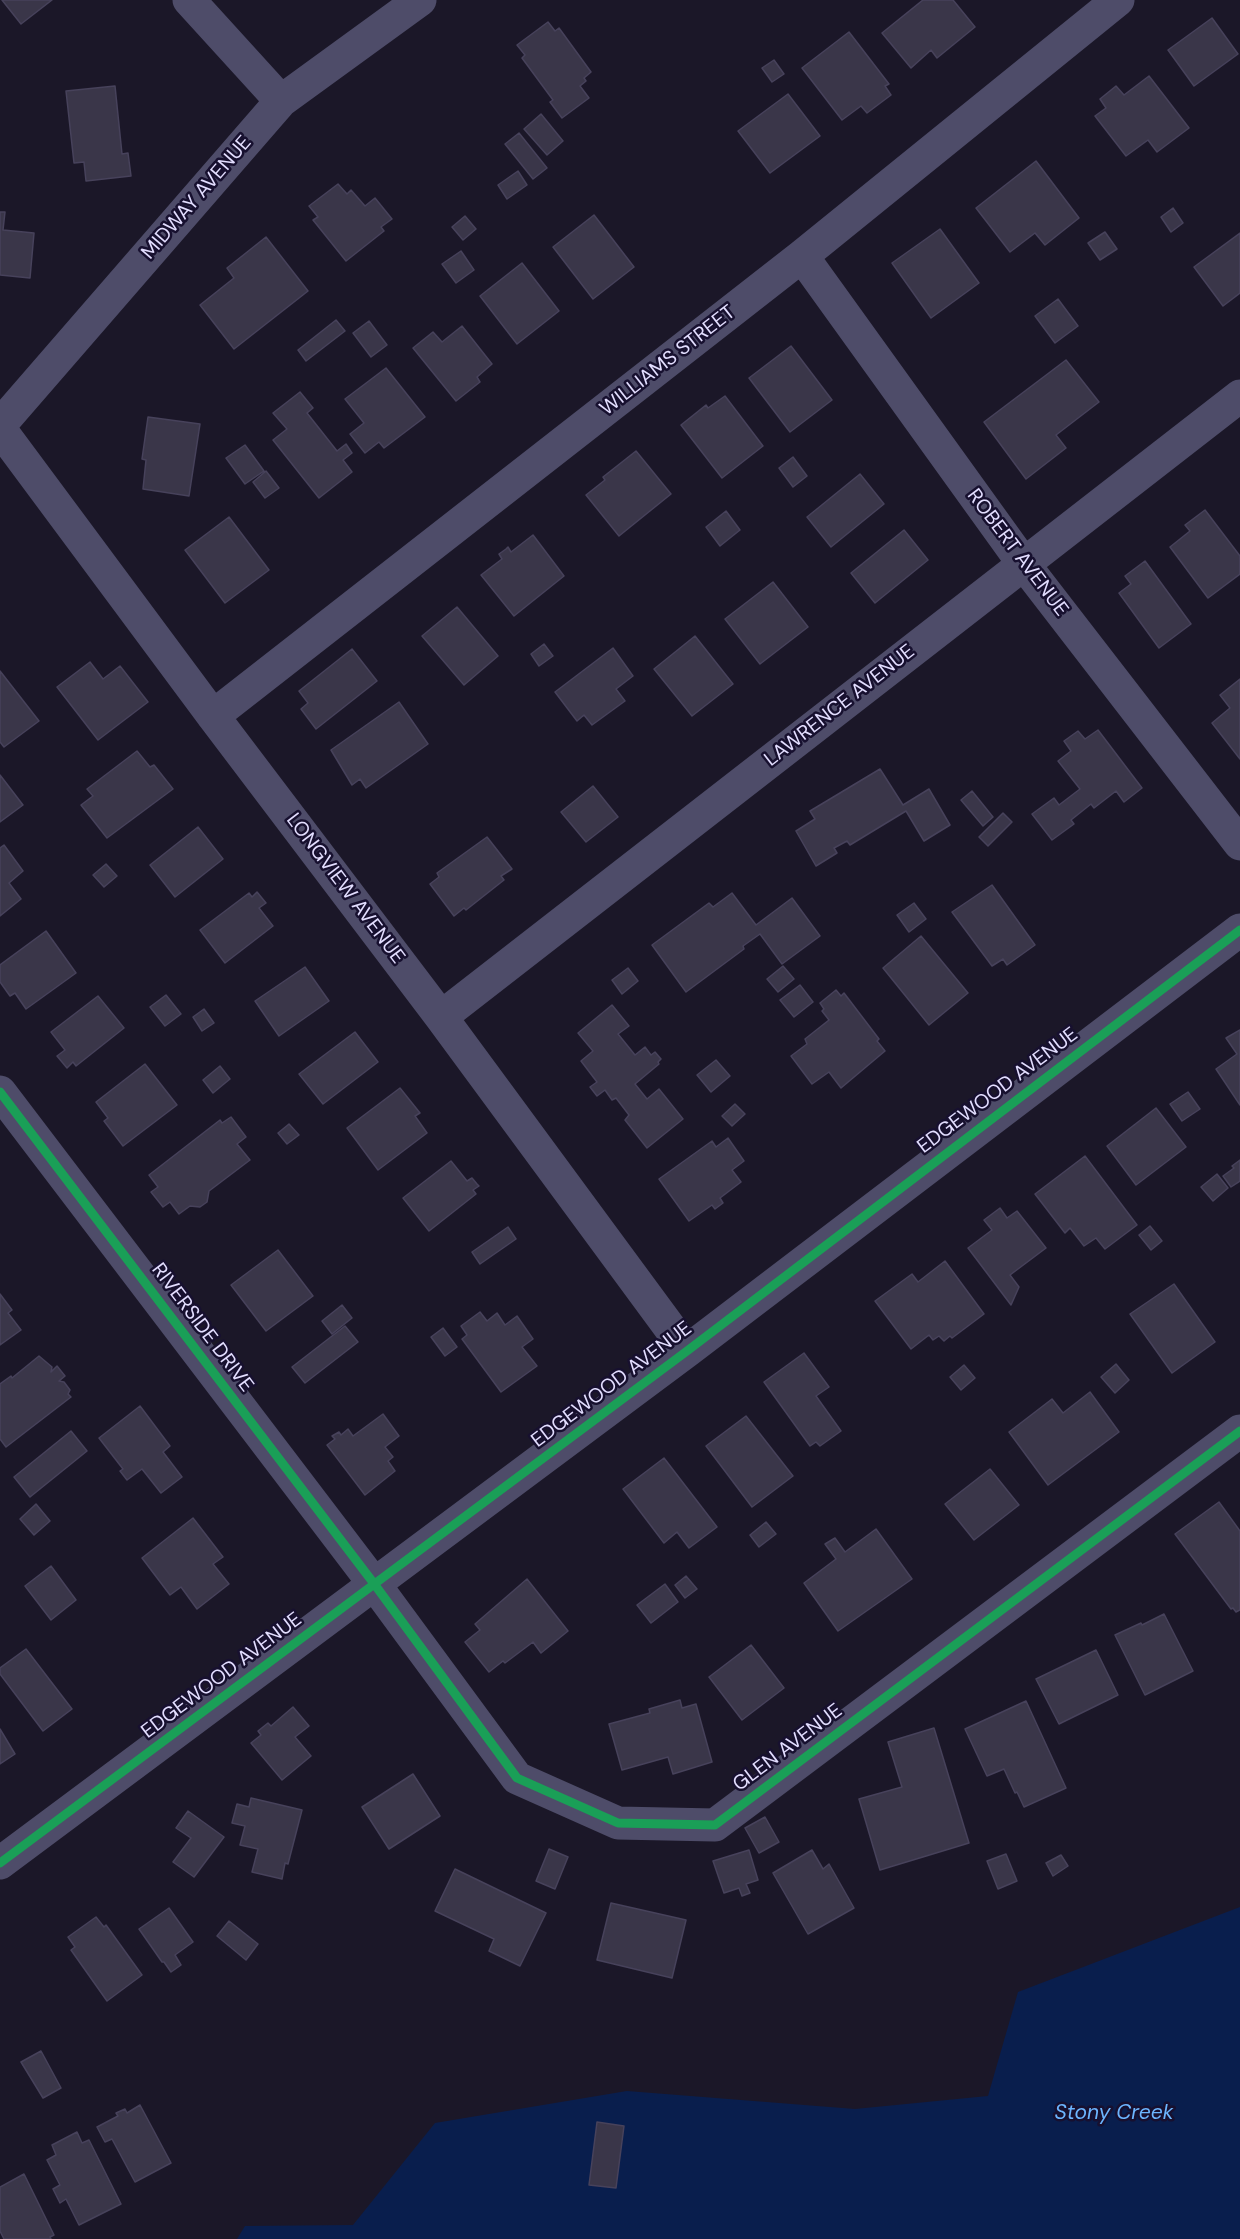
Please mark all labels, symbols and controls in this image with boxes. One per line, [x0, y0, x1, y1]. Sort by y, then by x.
street label: MIDWAY AVENUE [137, 131, 257, 265]
street label: WILLIAMS STREET [596, 301, 740, 421]
street label: ROBERT AVENUE [961, 485, 1073, 621]
street label: LAWRENCE AVENUE [760, 640, 920, 772]
street label: LONGVIEW AVENUE [281, 809, 409, 969]
street label: EDGEWOOD AVENUE [913, 1023, 1083, 1159]
street label: RIVERSIDE DRIVE [146, 1259, 258, 1397]
street label: EDGEWOOD AVENUE [527, 1317, 697, 1453]
street label: EDGEWOOD AVENUE [137, 1608, 307, 1744]
street label: GLEN AVENUE [729, 1699, 847, 1797]
water label: Stony Creek [1054, 2100, 1174, 2126]

